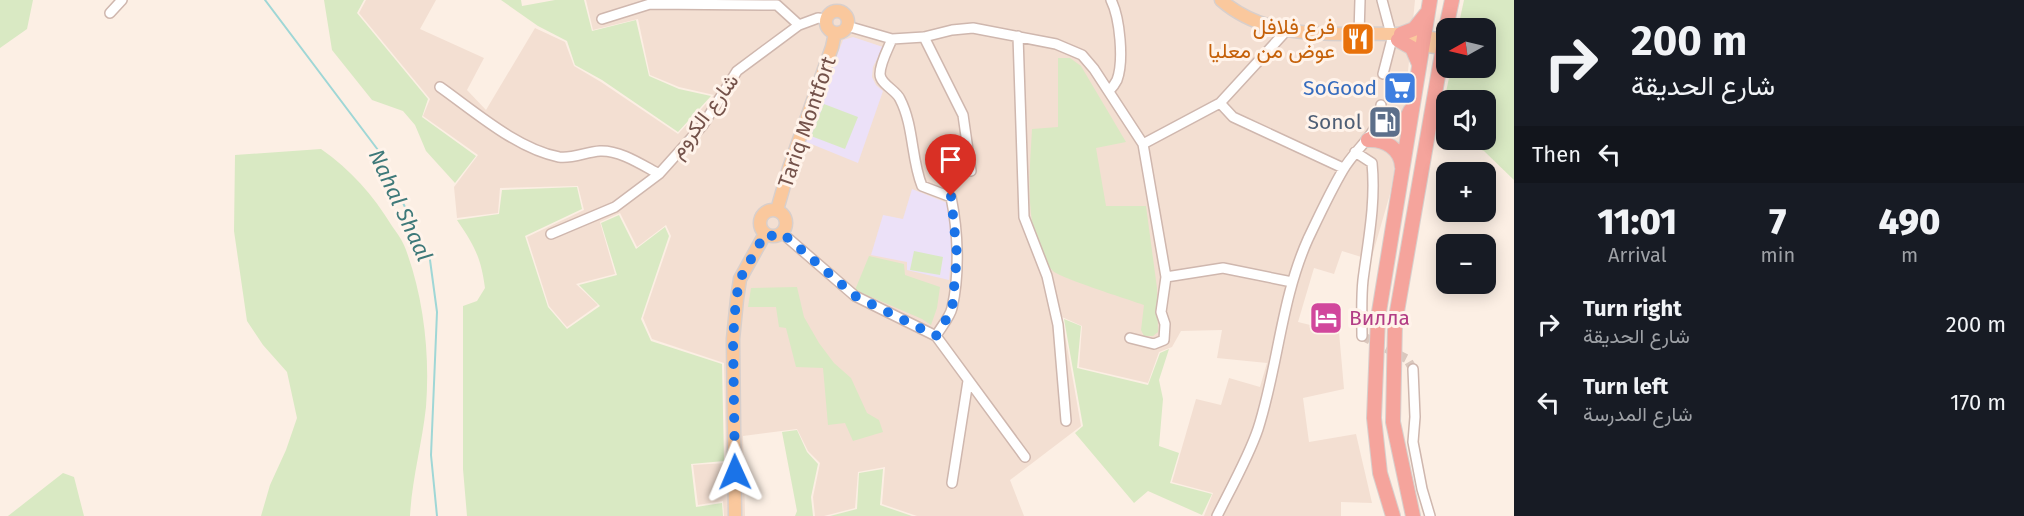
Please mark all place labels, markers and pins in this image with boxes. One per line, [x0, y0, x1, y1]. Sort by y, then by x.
place label: فرع فلافل عوض من معليا [1208, 14, 1335, 64]
restaurant icon: فرع فلافل عوض من معليا [1340, 21, 1376, 57]
supermarket icon: SoGood [1382, 70, 1418, 106]
place label: SoGood [1303, 75, 1377, 101]
fuel station icon: Sonol [1367, 104, 1403, 140]
place label: Sonol [1308, 109, 1362, 135]
pin [925, 134, 976, 196]
hotel icon: Вилла [1308, 300, 1344, 336]
place label: Вилла [1349, 305, 1410, 331]

